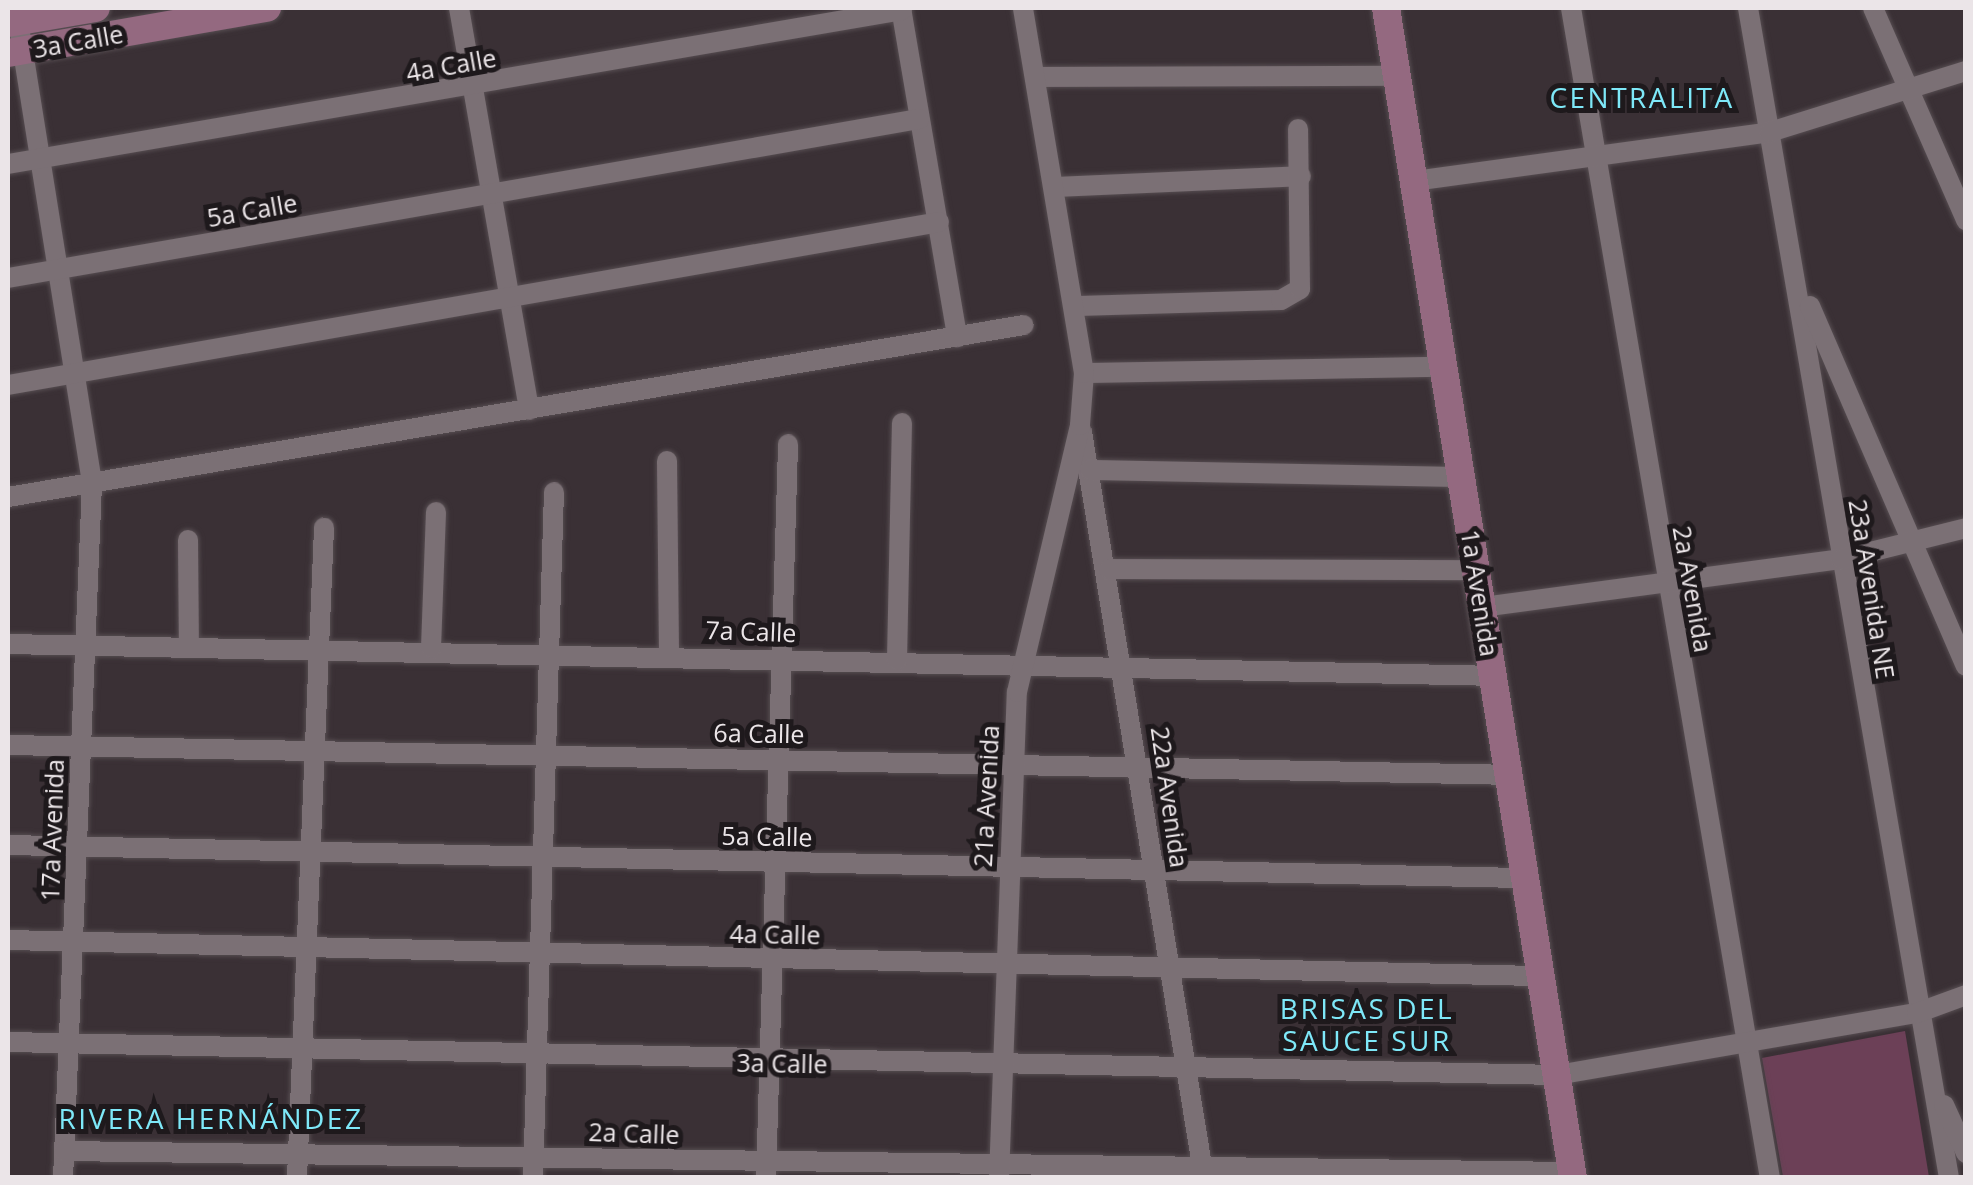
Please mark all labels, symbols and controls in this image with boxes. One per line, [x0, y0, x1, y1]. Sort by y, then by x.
street label: 3a Calle [31, 18, 125, 64]
street label: 4a Calle [404, 42, 498, 88]
district label: CENTRALITA [1549, 80, 1735, 114]
street label: 5a Calle [205, 187, 299, 233]
street label: 23a Avenida NE [1843, 497, 1901, 681]
street label: 2a Avenida [1667, 523, 1719, 655]
street label: 1a Avenida [1455, 528, 1505, 658]
street label: 7a Calle [705, 614, 797, 648]
street label: 6a Calle [713, 717, 805, 749]
street label: 21a Avenida [967, 724, 1005, 868]
street label: 22a Avenida [1145, 725, 1195, 869]
street label: 17a Avenida [35, 758, 69, 902]
street label: 5a Calle [721, 820, 813, 852]
street label: 4a Calle [729, 918, 821, 950]
district label: BRISAS DEL SAUCE SUR [1280, 991, 1454, 1057]
street label: 3a Calle [736, 1047, 828, 1079]
district label: RIVERA HERNÁNDEZ [59, 1101, 363, 1135]
street label: 2a Calle [588, 1116, 680, 1150]

